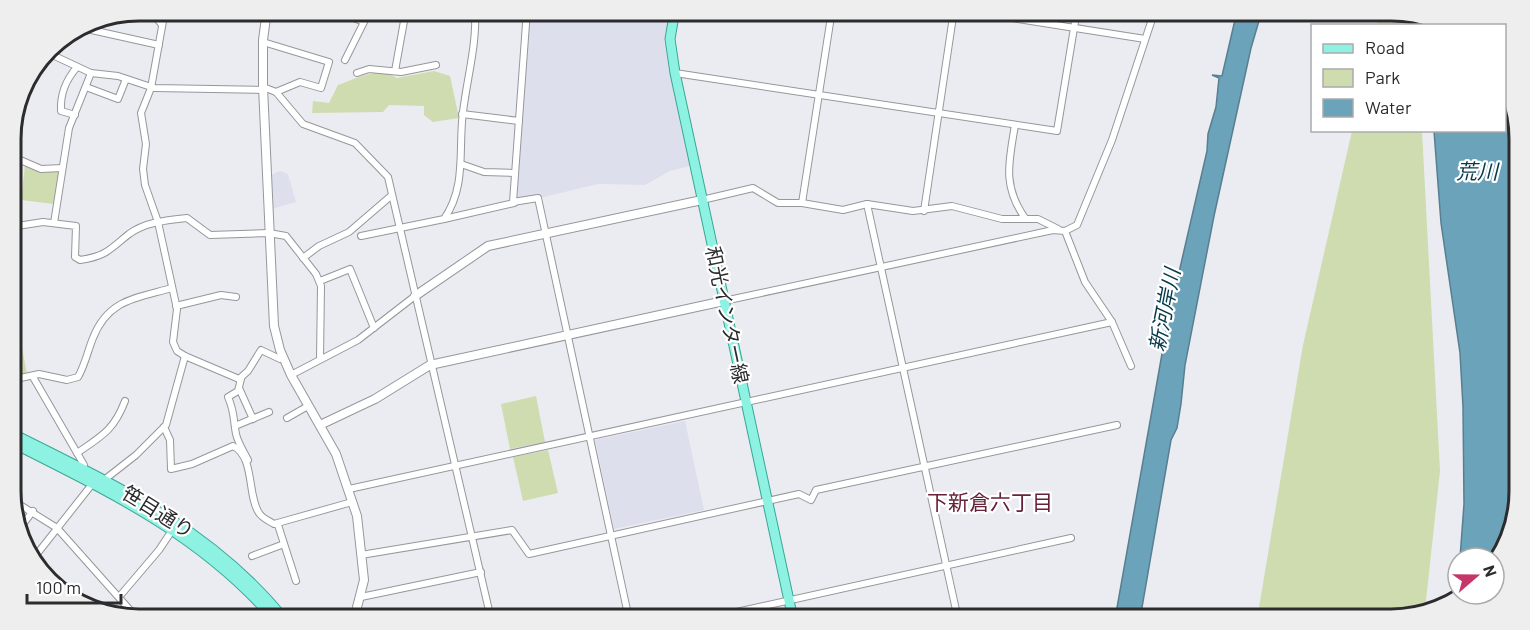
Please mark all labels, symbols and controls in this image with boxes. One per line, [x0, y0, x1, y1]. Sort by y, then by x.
legend [1311, 24, 1506, 132]
text: Road [1365, 36, 1405, 58]
text: Park [1365, 66, 1400, 88]
text: Water [1365, 96, 1412, 118]
water label: 荒川 [1456, 158, 1500, 183]
street label: 和光インター線 [702, 244, 754, 386]
water label: 新河岸川 [1143, 264, 1184, 353]
street label: 笹目通り [118, 480, 199, 543]
district label: 下新倉六丁目 [927, 489, 1053, 514]
north arrow [1446, 546, 1506, 606]
text: N [1480, 562, 1501, 579]
scale bar [27, 567, 122, 605]
text: 100 m [36, 576, 81, 598]

